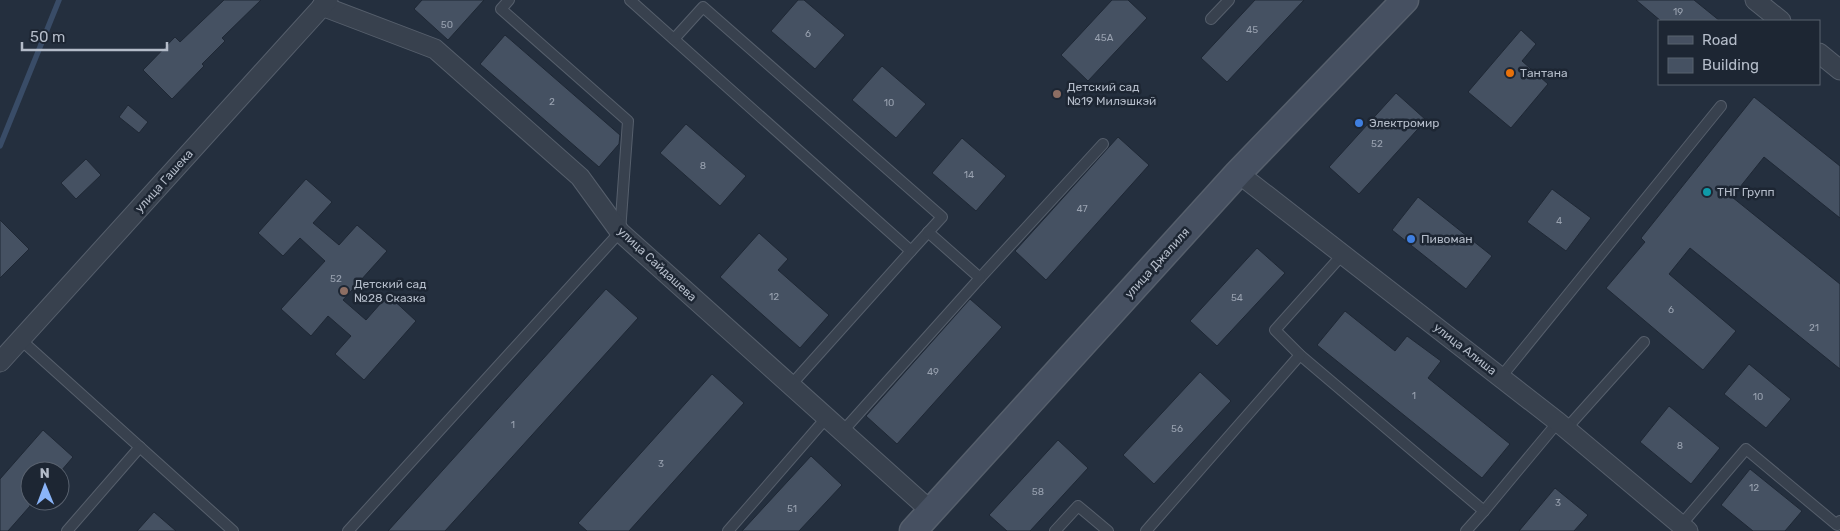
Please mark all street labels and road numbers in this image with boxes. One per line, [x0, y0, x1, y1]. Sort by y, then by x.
street label: улица Гашека [132, 147, 196, 215]
street label: улица Сайдашева [615, 224, 699, 304]
street label: улица Джалиля [1122, 225, 1192, 301]
street label: улица Алиша [1431, 320, 1499, 378]

